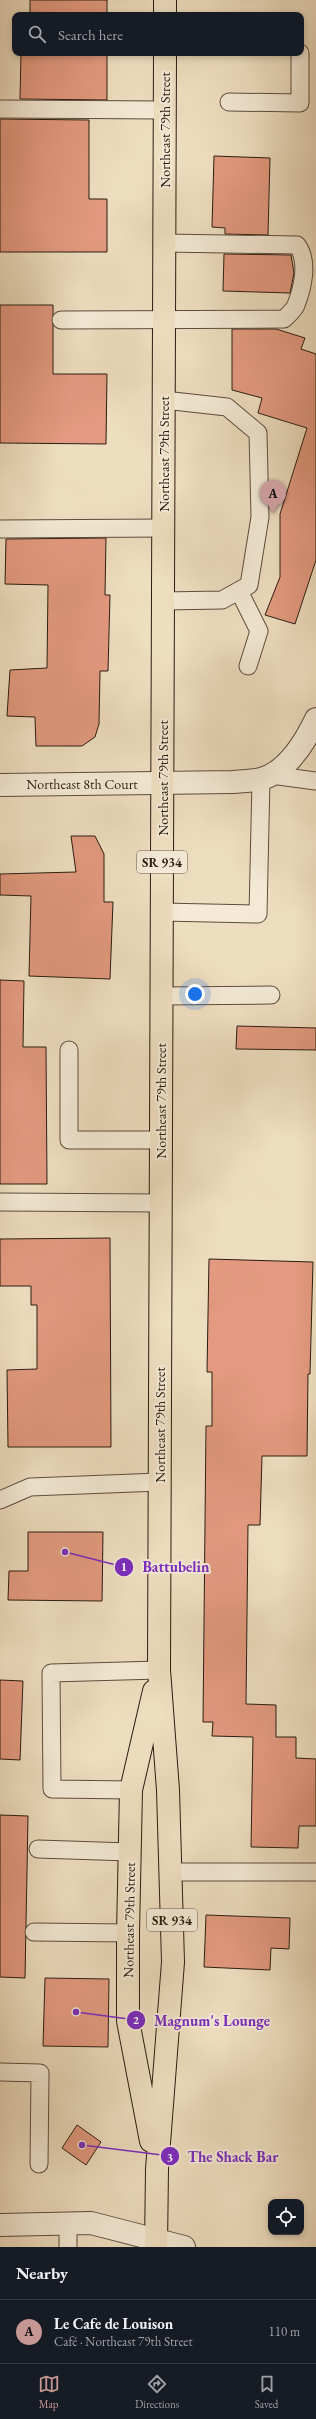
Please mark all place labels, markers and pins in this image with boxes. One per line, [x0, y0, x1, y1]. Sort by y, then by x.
pin: A [260, 480, 286, 513]
callout: Battubelin [114, 1553, 217, 1580]
callout: Magnum's Lounge [126, 2007, 278, 2034]
callout: The Shack Bar [160, 2143, 287, 2170]

